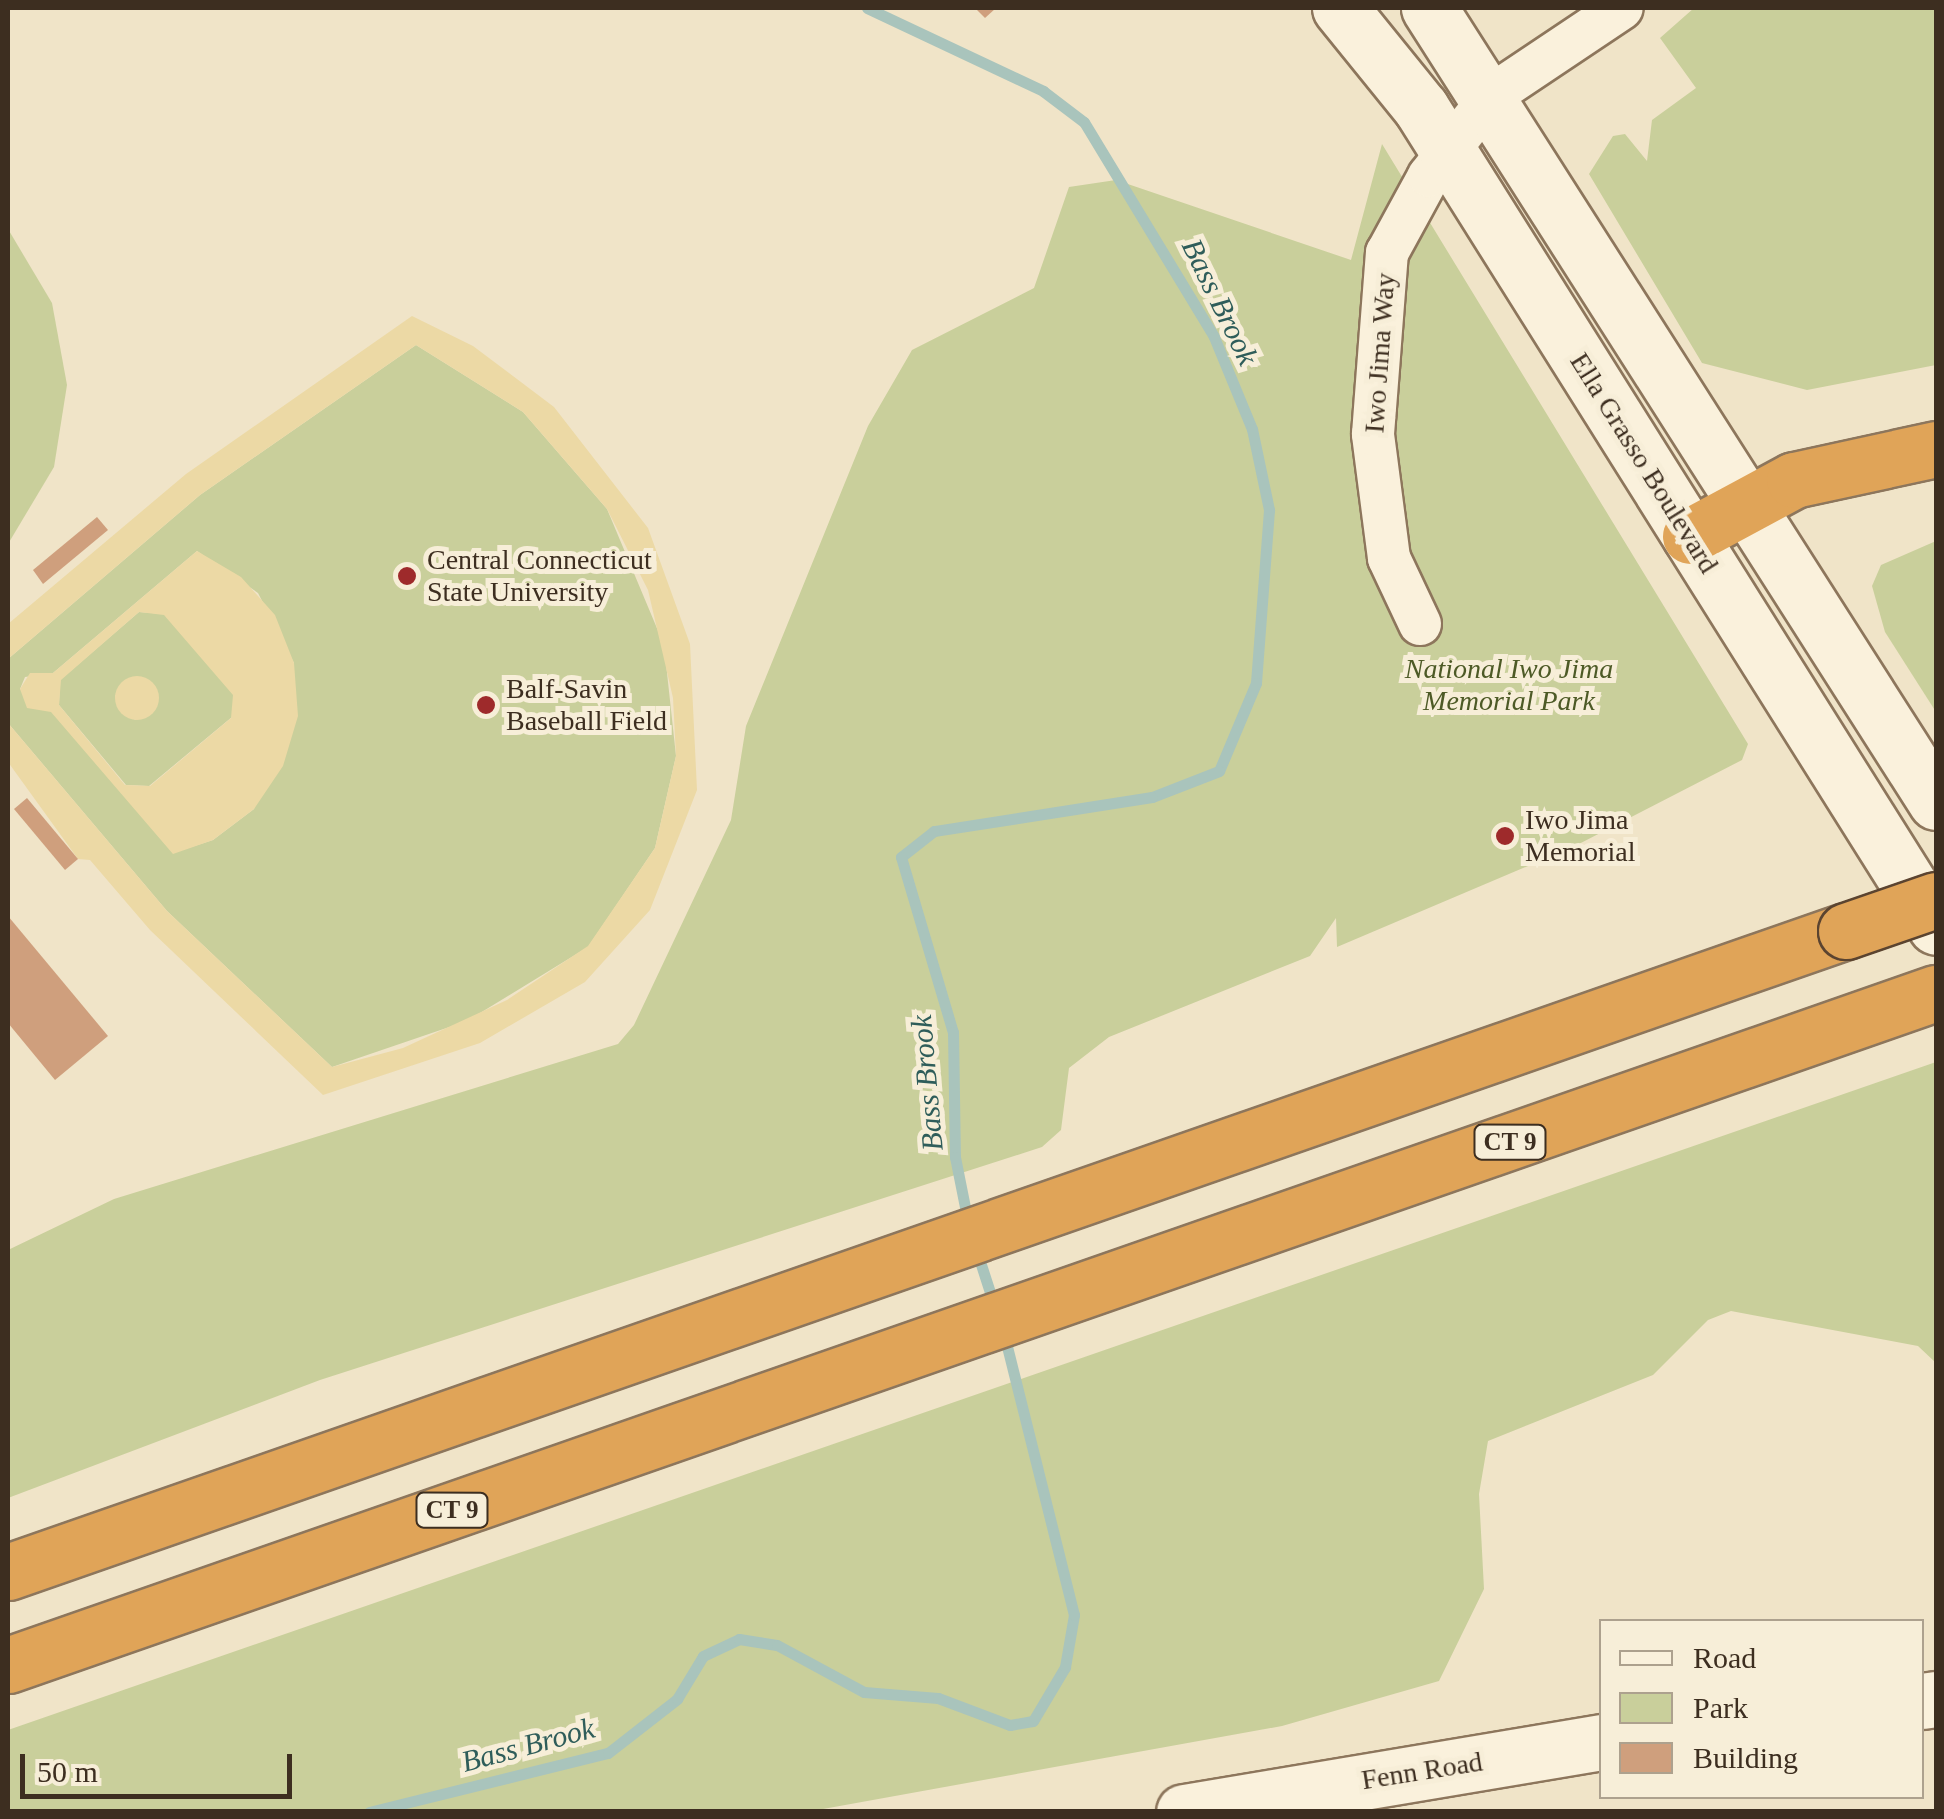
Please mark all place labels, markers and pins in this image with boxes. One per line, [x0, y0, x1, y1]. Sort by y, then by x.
place label: Central Connecticut State University [427, 543, 652, 609]
marker: Central Connecticut State University [396, 565, 418, 587]
place label: Balf-Savin Baseball Field [506, 672, 667, 738]
marker: Balf-Savin Baseball Field [475, 694, 497, 716]
place label: Iwo Jima Memorial [1525, 803, 1635, 869]
marker: Iwo Jima Memorial [1494, 825, 1516, 847]

